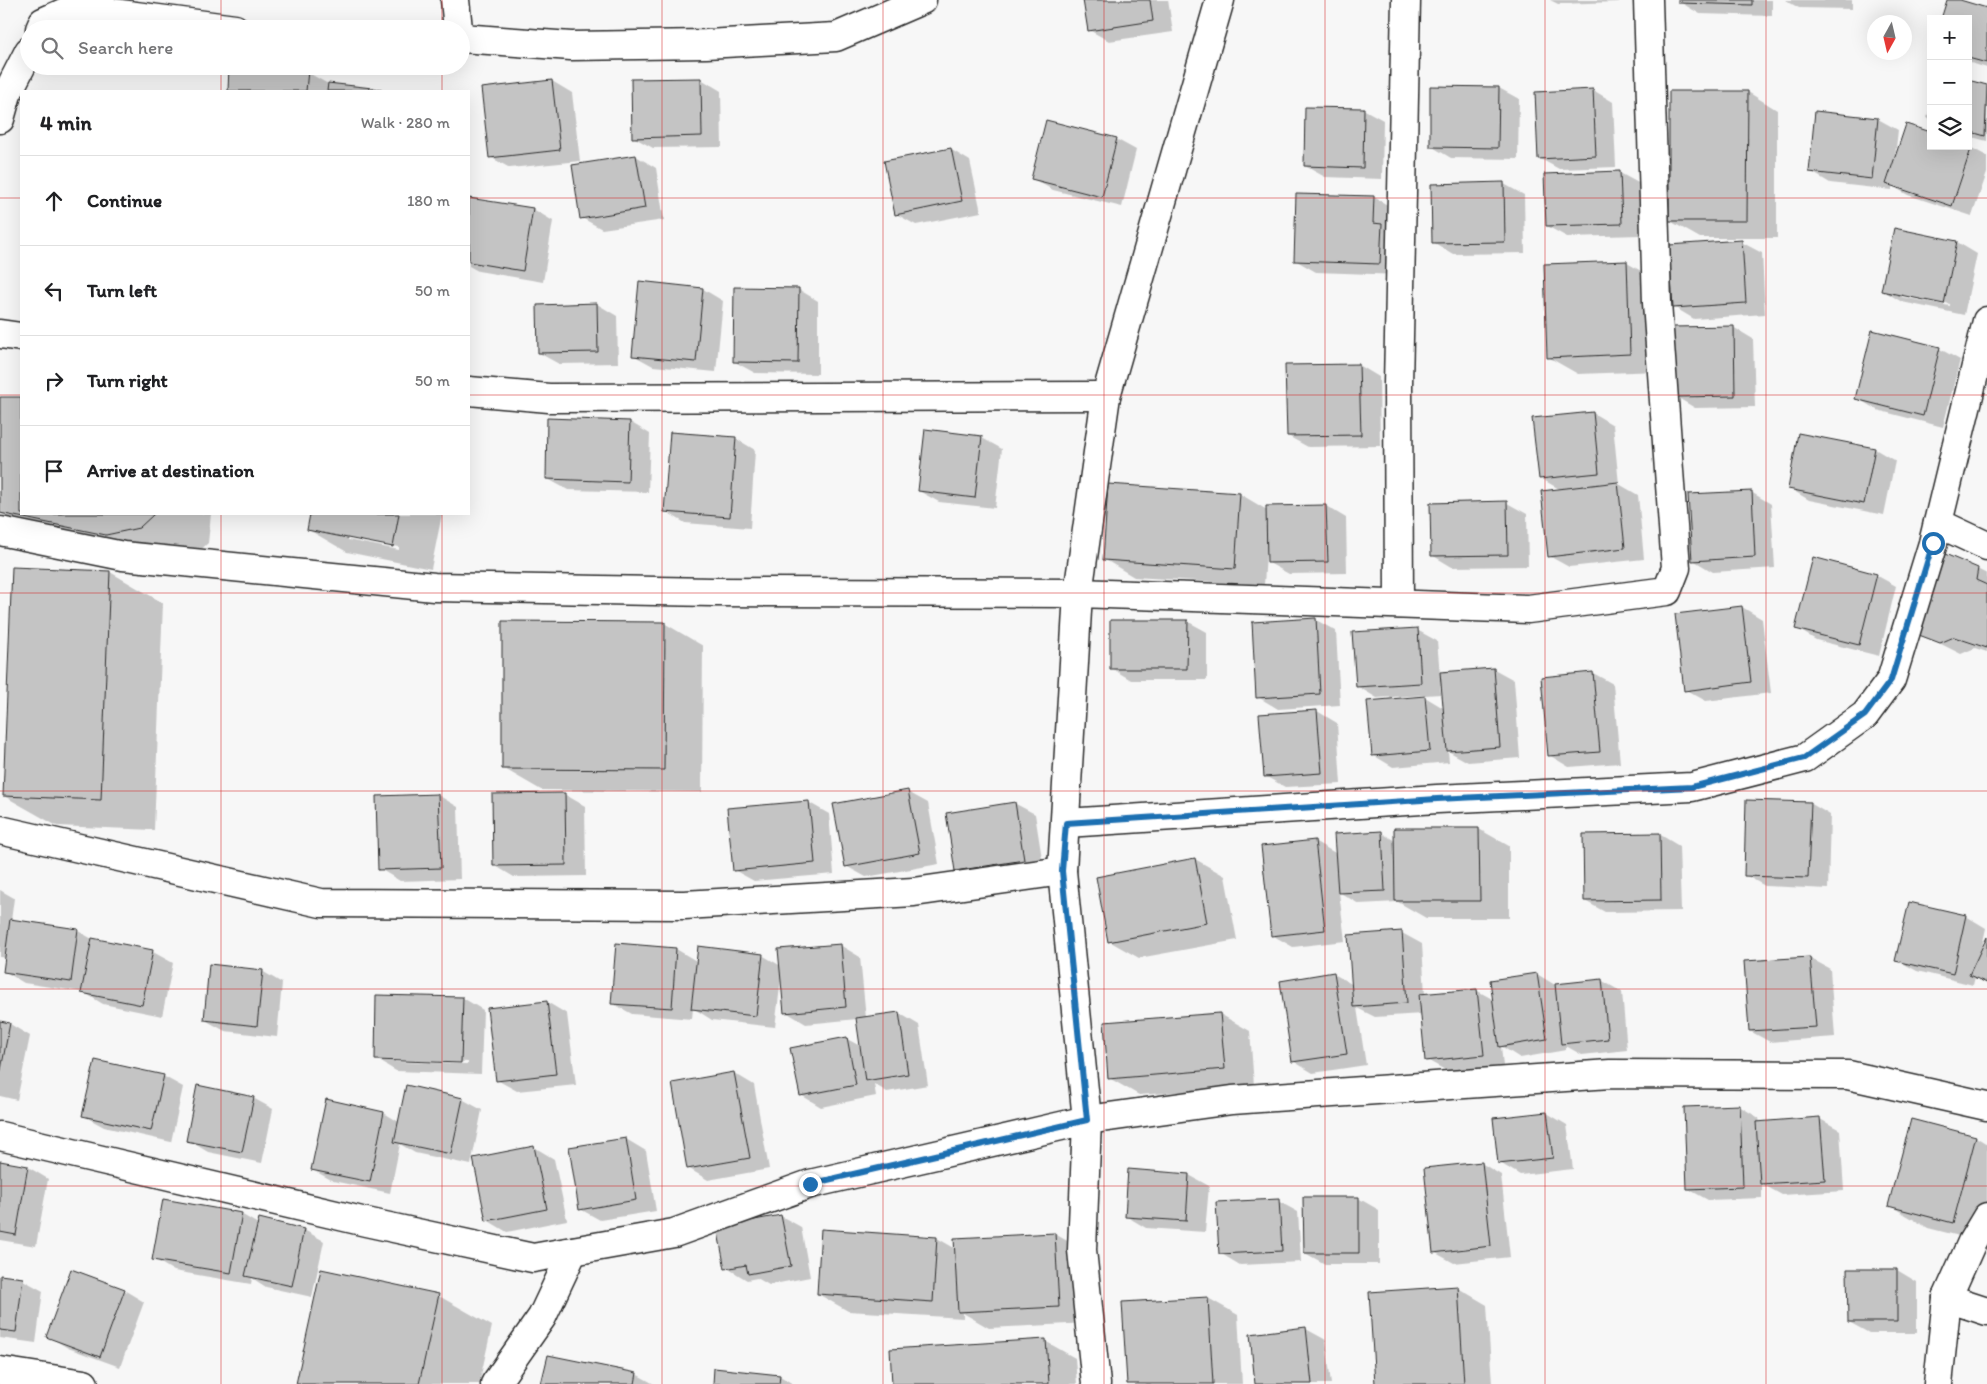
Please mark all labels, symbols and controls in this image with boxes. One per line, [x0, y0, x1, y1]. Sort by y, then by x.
north arrow [1867, 15, 1912, 60]
map controls [1927, 15, 1972, 150]
button: + [1927, 15, 1972, 60]
search box [20, 20, 470, 75]
icon: search [38, 34, 66, 62]
text: Search here [78, 36, 173, 59]
button: − [1927, 60, 1972, 105]
button: layers [1927, 105, 1972, 150]
text: 4 min [40, 110, 92, 135]
text: Walk · 280 m [361, 113, 450, 132]
icon: ahead [40, 187, 68, 215]
text: Continue [87, 189, 162, 212]
text: 180 m [407, 191, 450, 210]
icon: left [40, 277, 68, 305]
text: Turn left [87, 279, 157, 302]
text: 50 m [415, 281, 450, 300]
icon: right [40, 367, 68, 395]
text: Turn right [87, 369, 168, 392]
text: 50 m [415, 371, 450, 390]
icon: arrive [40, 457, 68, 485]
text: Arrive at destination [87, 459, 254, 482]
route start [1922, 532, 1945, 555]
route end [799, 1173, 822, 1196]

